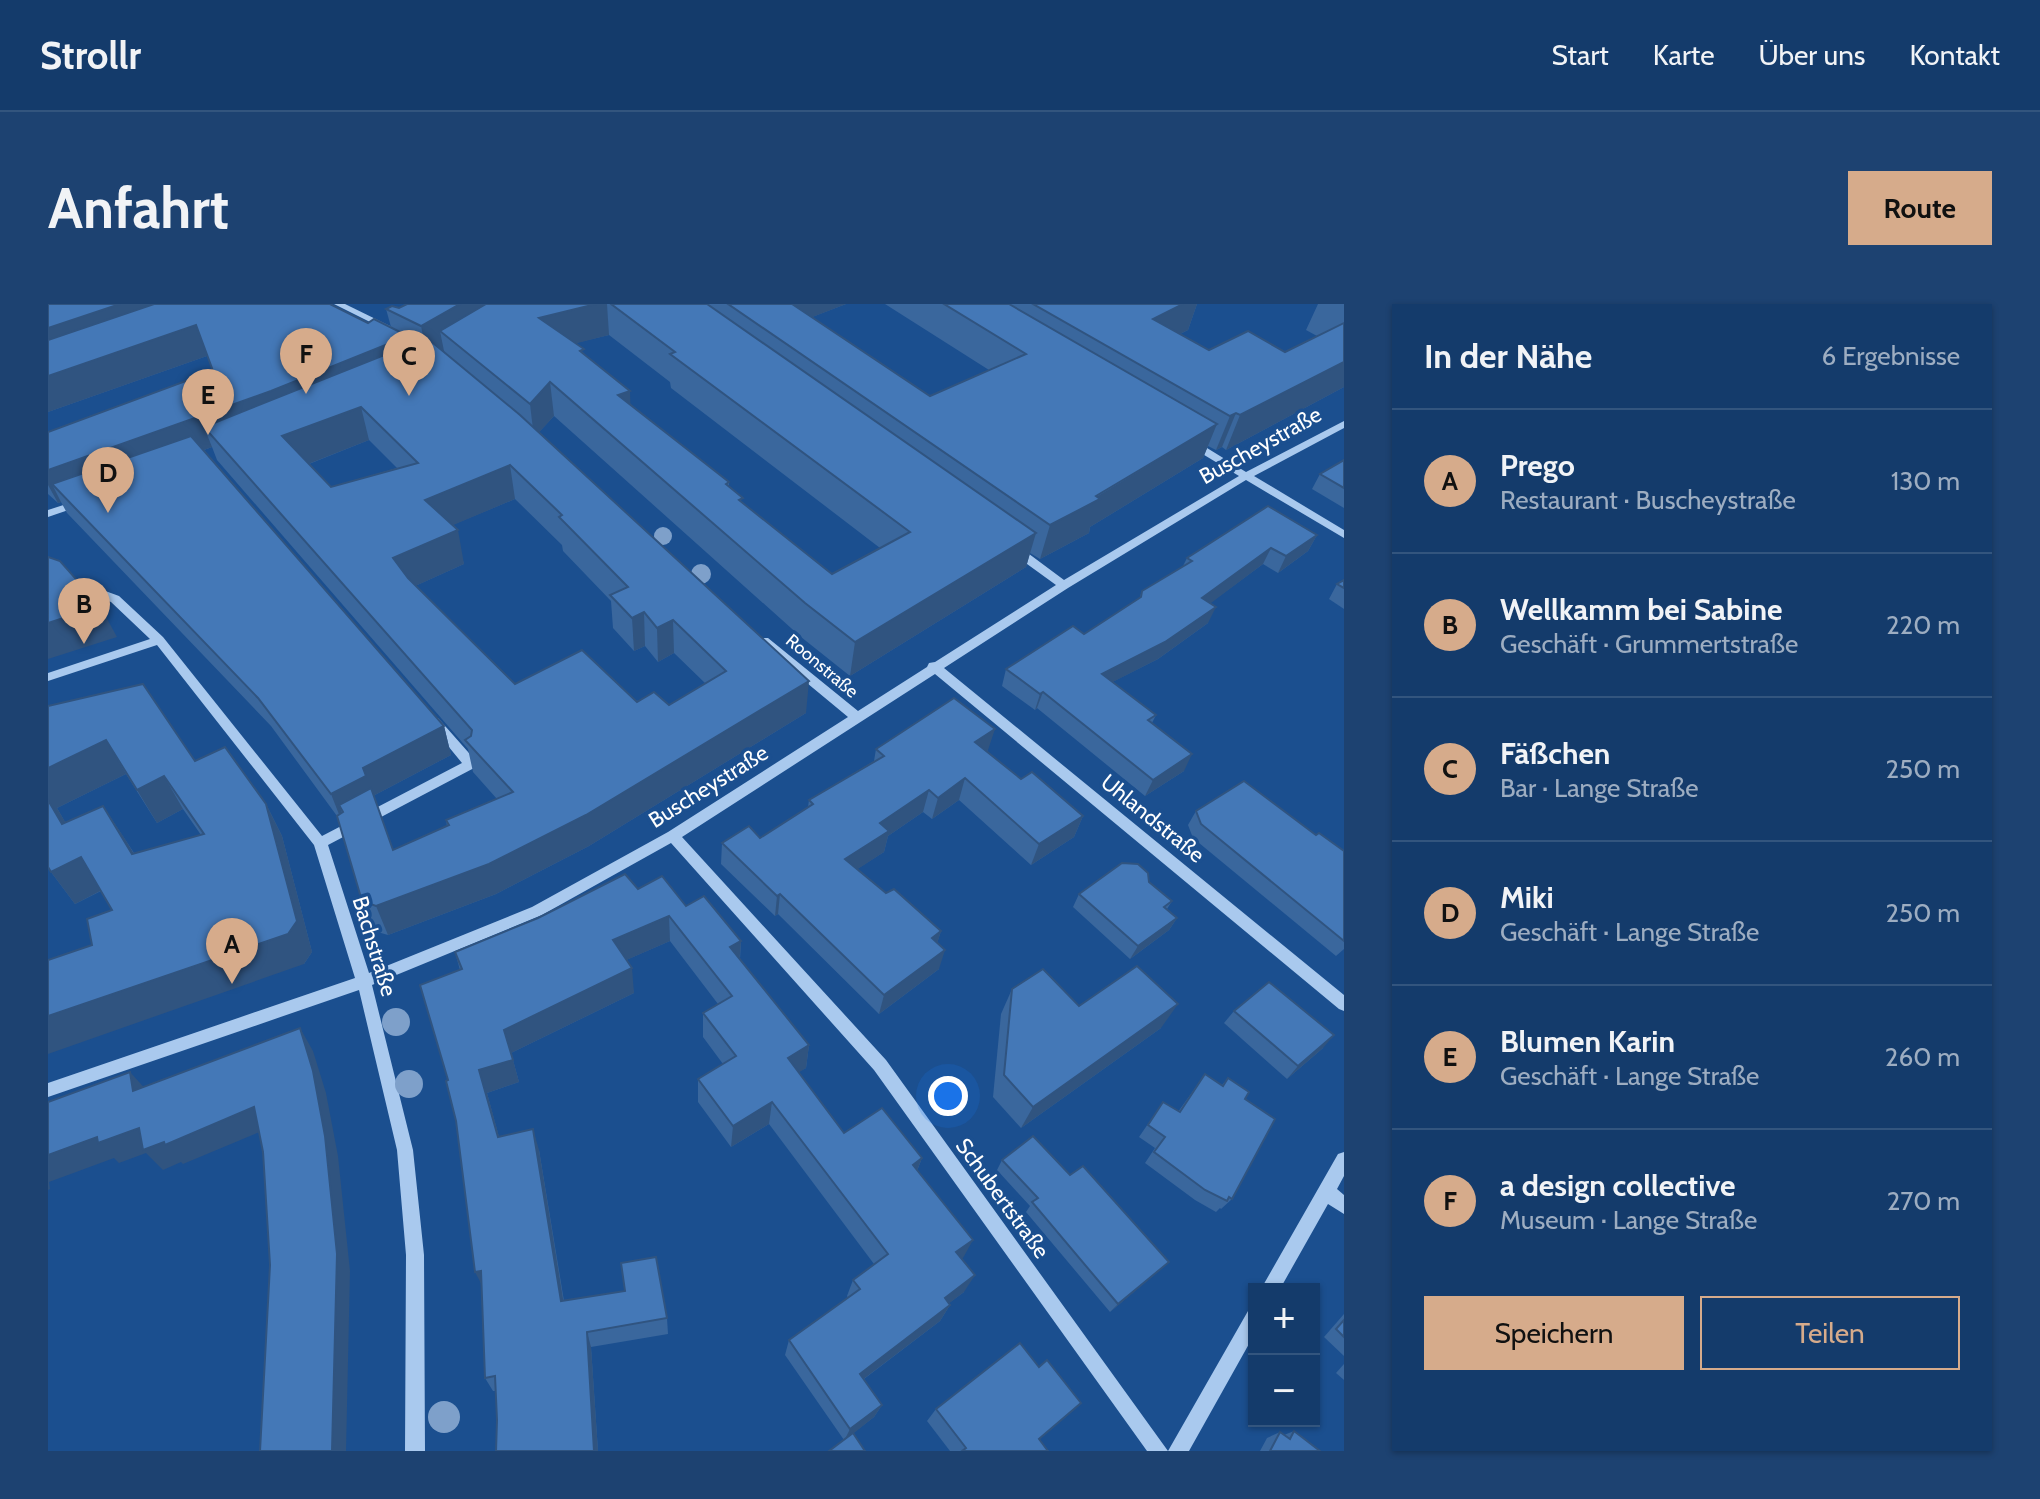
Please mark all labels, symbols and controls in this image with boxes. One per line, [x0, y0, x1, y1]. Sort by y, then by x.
text: Strollr [40, 32, 141, 79]
text: Start [1552, 38, 1609, 72]
text: Karte [1653, 38, 1715, 72]
text: Über uns [1759, 38, 1865, 72]
text: Kontakt [1909, 38, 2000, 72]
button: Route [1848, 171, 1992, 245]
text: Anfahrt [48, 174, 229, 242]
pin: F [280, 328, 332, 394]
pin: C [383, 330, 435, 396]
text: In der Nähe [1424, 335, 1592, 377]
text: 6 Ergebnisse [1822, 340, 1960, 372]
pin: E [182, 369, 234, 435]
street label: Buscheystraße [1194, 401, 1326, 490]
pin: D [82, 447, 134, 513]
text: Prego [1500, 447, 1575, 484]
text: A [1442, 465, 1458, 497]
text: 130 m [1891, 465, 1960, 497]
text: Restaurant · Buscheystraße [1500, 484, 1796, 516]
pin: B [58, 578, 110, 644]
text: Wellkamm bei Sabine [1500, 591, 1782, 628]
text: B [1442, 609, 1458, 641]
text: 220 m [1886, 609, 1960, 641]
text: Geschäft · Grummertstraße [1500, 628, 1798, 660]
street label: Roonstraße [781, 629, 863, 703]
text: Fäßchen [1500, 735, 1610, 772]
street label: Buscheystraße [644, 739, 773, 834]
text: C [1442, 753, 1458, 785]
text: 250 m [1886, 753, 1960, 785]
street label: Uhlandstraße [1095, 768, 1210, 868]
text: Bar · Lange Straße [1500, 772, 1699, 804]
text: Miki [1500, 879, 1554, 916]
street label: Bachstraße [347, 893, 403, 1000]
text: D [1441, 897, 1459, 929]
text: 250 m [1886, 897, 1960, 929]
text: Geschäft · Lange Straße [1500, 916, 1759, 948]
pin: A [206, 918, 258, 984]
text: Blumen Karin [1500, 1023, 1675, 1060]
text: E [1443, 1041, 1457, 1073]
text: 260 m [1885, 1041, 1960, 1073]
text: Geschäft · Lange Straße [1500, 1060, 1759, 1092]
your location [928, 1076, 968, 1116]
street label: Schubertstraße [950, 1133, 1055, 1264]
text: a design collective [1500, 1167, 1735, 1204]
text: F [1443, 1185, 1457, 1217]
text: 270 m [1887, 1185, 1960, 1217]
text: Museum · Lange Straße [1500, 1204, 1757, 1236]
map controls [1248, 1283, 1320, 1427]
button: + [1248, 1283, 1320, 1355]
button: Speichern [1424, 1296, 1684, 1370]
button: Teilen [1700, 1296, 1960, 1370]
button: − [1248, 1355, 1320, 1427]

